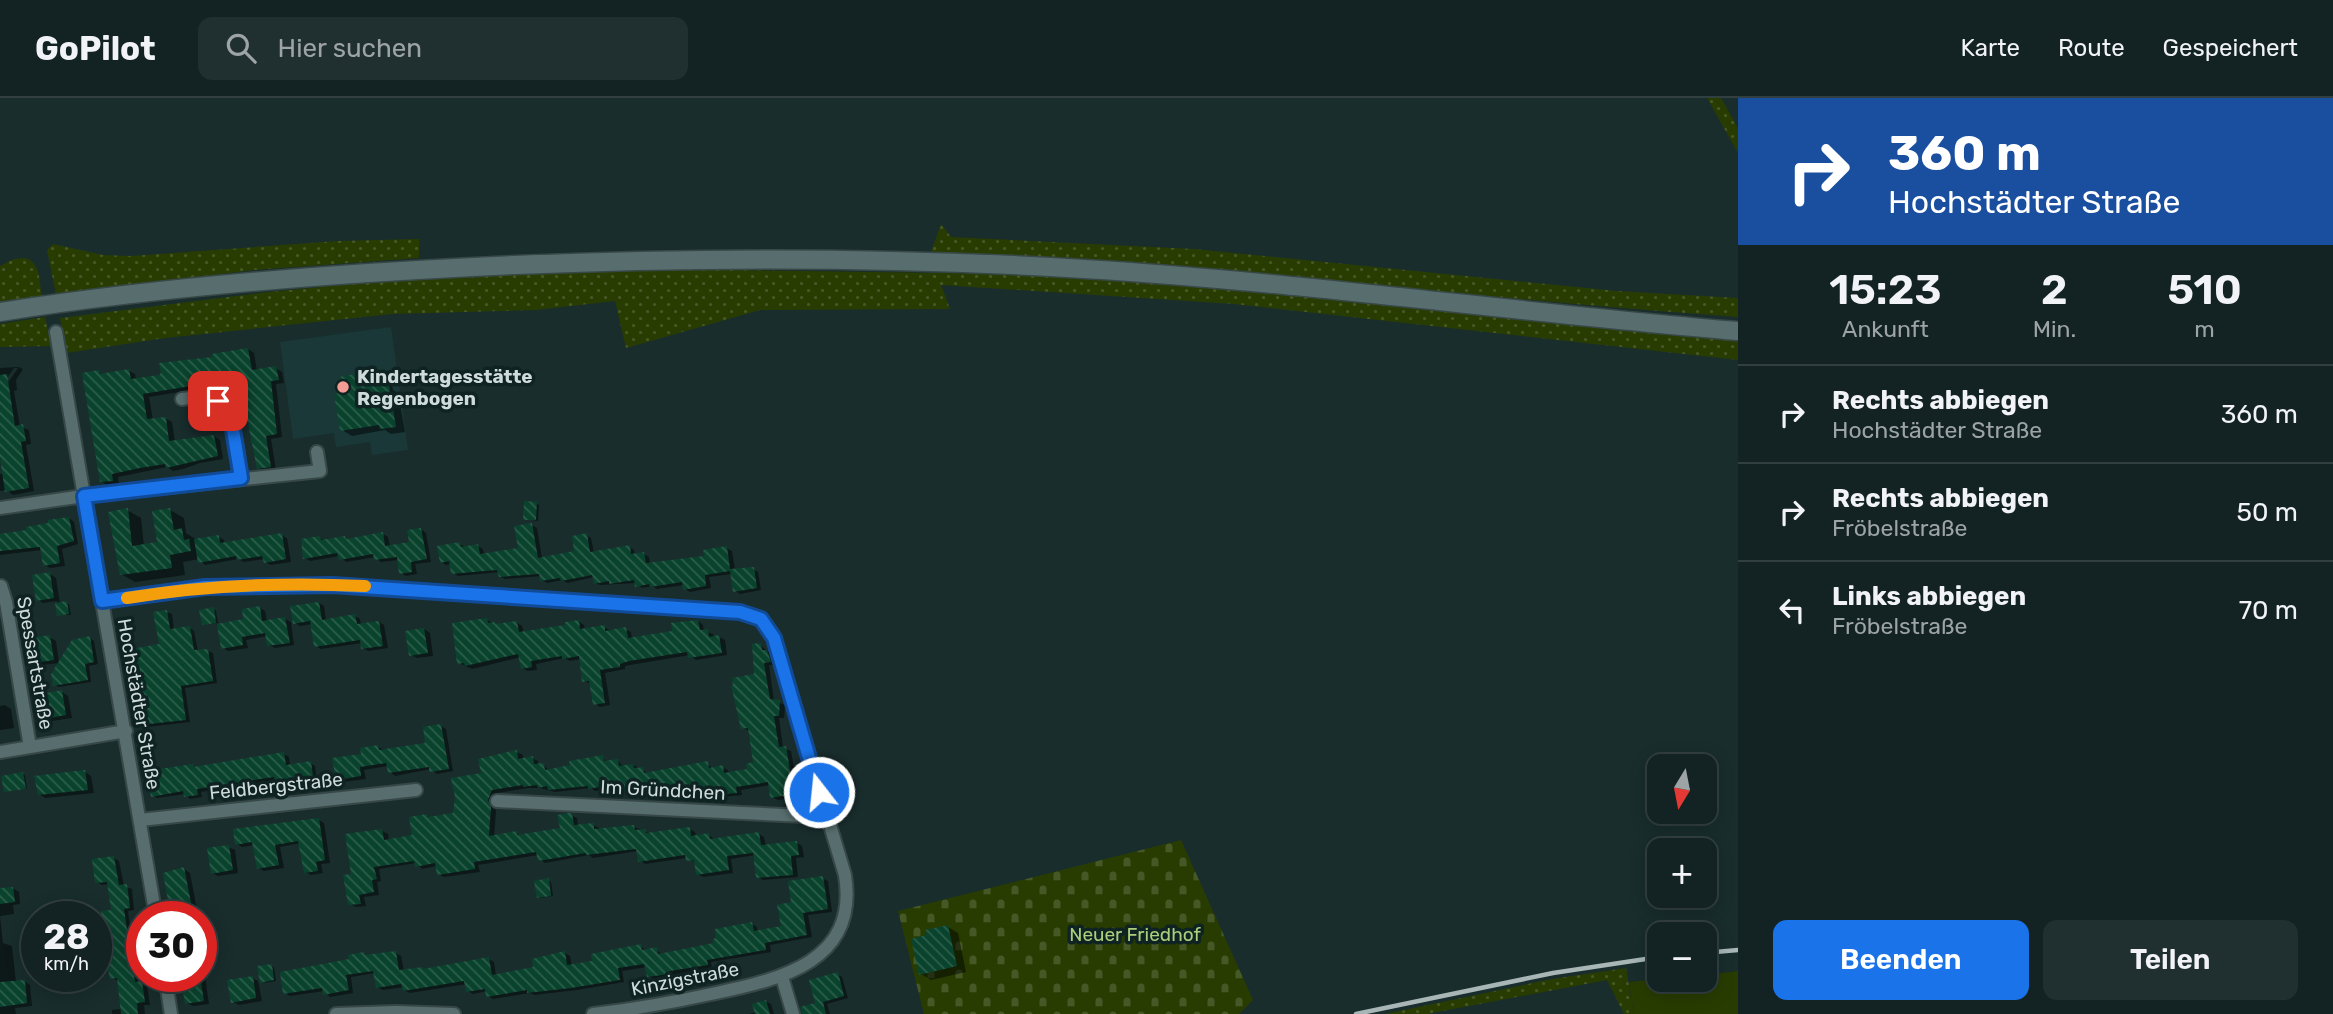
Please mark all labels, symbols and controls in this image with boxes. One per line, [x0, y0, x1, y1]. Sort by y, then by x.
search box [198, 17, 688, 80]
text: GoPilot [35, 29, 156, 68]
icon: search [222, 29, 260, 67]
text: Hier suchen [278, 33, 422, 64]
text: Karte [1961, 34, 2020, 62]
text: Route [2058, 34, 2125, 62]
text: Gespeichert [2163, 34, 2298, 62]
text: 360 m [1888, 124, 2041, 182]
icon: right [1773, 126, 1864, 217]
text: Hochstädter Straße [1888, 183, 2180, 221]
text: 15:23 [1829, 265, 1941, 315]
text: 2 [2041, 265, 2068, 315]
text: 510 [2167, 265, 2242, 315]
text: Ankunft [1842, 315, 1929, 343]
text: Min. [2033, 315, 2076, 343]
text: m [2194, 315, 2215, 343]
place label: Kindertagesstätte Regenbogen [357, 365, 533, 410]
pin [188, 371, 248, 431]
marker: Kindertagesstätte Regenbogen [335, 379, 351, 395]
icon: arrive [199, 382, 237, 420]
text: Rechts abbiegen [1832, 385, 2049, 416]
icon: right [1773, 395, 1811, 433]
text: 360 m [2221, 399, 2298, 430]
text: Hochstädter Straße [1832, 416, 2042, 444]
text: Rechts abbiegen [1832, 483, 2049, 514]
icon: right [1773, 493, 1811, 531]
text: 50 m [2237, 497, 2298, 528]
text: Fröbelstraße [1832, 514, 1967, 542]
text: Links abbiegen [1832, 581, 2026, 612]
icon: left [1773, 591, 1811, 629]
street label: Spessartstraße [12, 595, 58, 731]
text: 70 m [2239, 595, 2298, 626]
text: Fröbelstraße [1832, 612, 1967, 640]
street label: Hochstädter Straße [113, 617, 165, 791]
north arrow [1647, 754, 1717, 824]
map controls [1647, 754, 1717, 992]
position arrow [782, 755, 856, 829]
street label: Feldbergstraße [208, 768, 344, 804]
street label: Im Gründchen [600, 775, 726, 805]
button: + [1647, 838, 1717, 908]
speed limit sign: 30 [126, 901, 217, 992]
text: 28 [43, 916, 90, 958]
button: Beenden [1773, 920, 2029, 1000]
button: Teilen [2043, 920, 2298, 1000]
button: − [1647, 922, 1717, 992]
park label: Neuer Friedhof [1069, 923, 1201, 946]
text: km/h [44, 953, 89, 975]
street label: Kinzigstraße [629, 957, 741, 1001]

